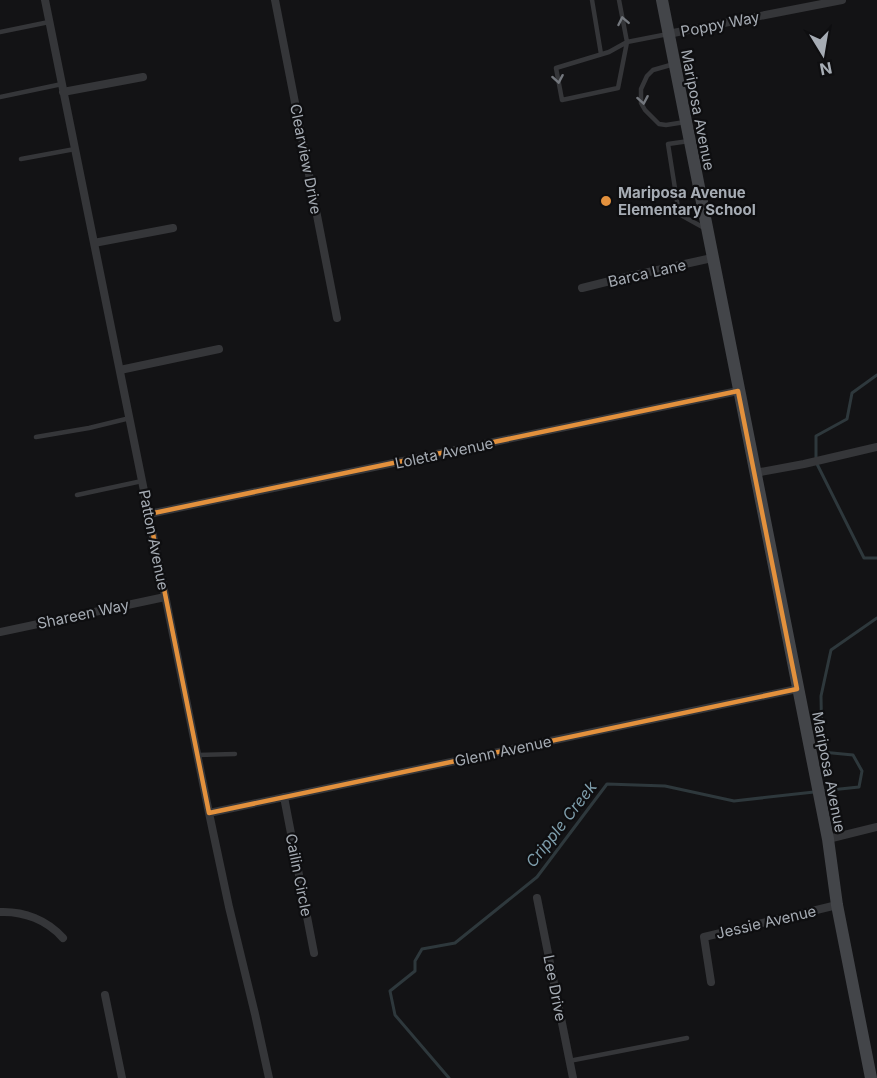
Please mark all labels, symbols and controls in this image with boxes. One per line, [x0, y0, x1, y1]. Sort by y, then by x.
street label: Poppy Way [679, 7, 762, 41]
one-way arrow [617, 16, 630, 26]
north arrow [793, 24, 853, 84]
street label: Mariposa Avenue [677, 48, 719, 172]
text: N [818, 58, 834, 80]
one-way arrow [552, 74, 564, 84]
one-way arrow [636, 95, 649, 105]
street label: Clearview Drive [286, 102, 326, 216]
place label: Mariposa Avenue Elementary School [618, 183, 756, 219]
marker: Mariposa Avenue Elementary School [599, 194, 613, 208]
street label: Barca Lane [606, 255, 688, 291]
street label: Loleta Avenue [393, 433, 495, 473]
street label: Patton Avenue [135, 488, 173, 592]
street label: Shareen Way [35, 595, 131, 633]
street label: Mariposa Avenue [808, 710, 850, 834]
street label: Glenn Avenue [453, 731, 553, 771]
water label: Cripple Creek [521, 777, 601, 871]
street label: Cailin Circle [282, 832, 316, 918]
street label: Jessie Avenue [714, 901, 818, 943]
street label: Lee Drive [539, 953, 571, 1023]

